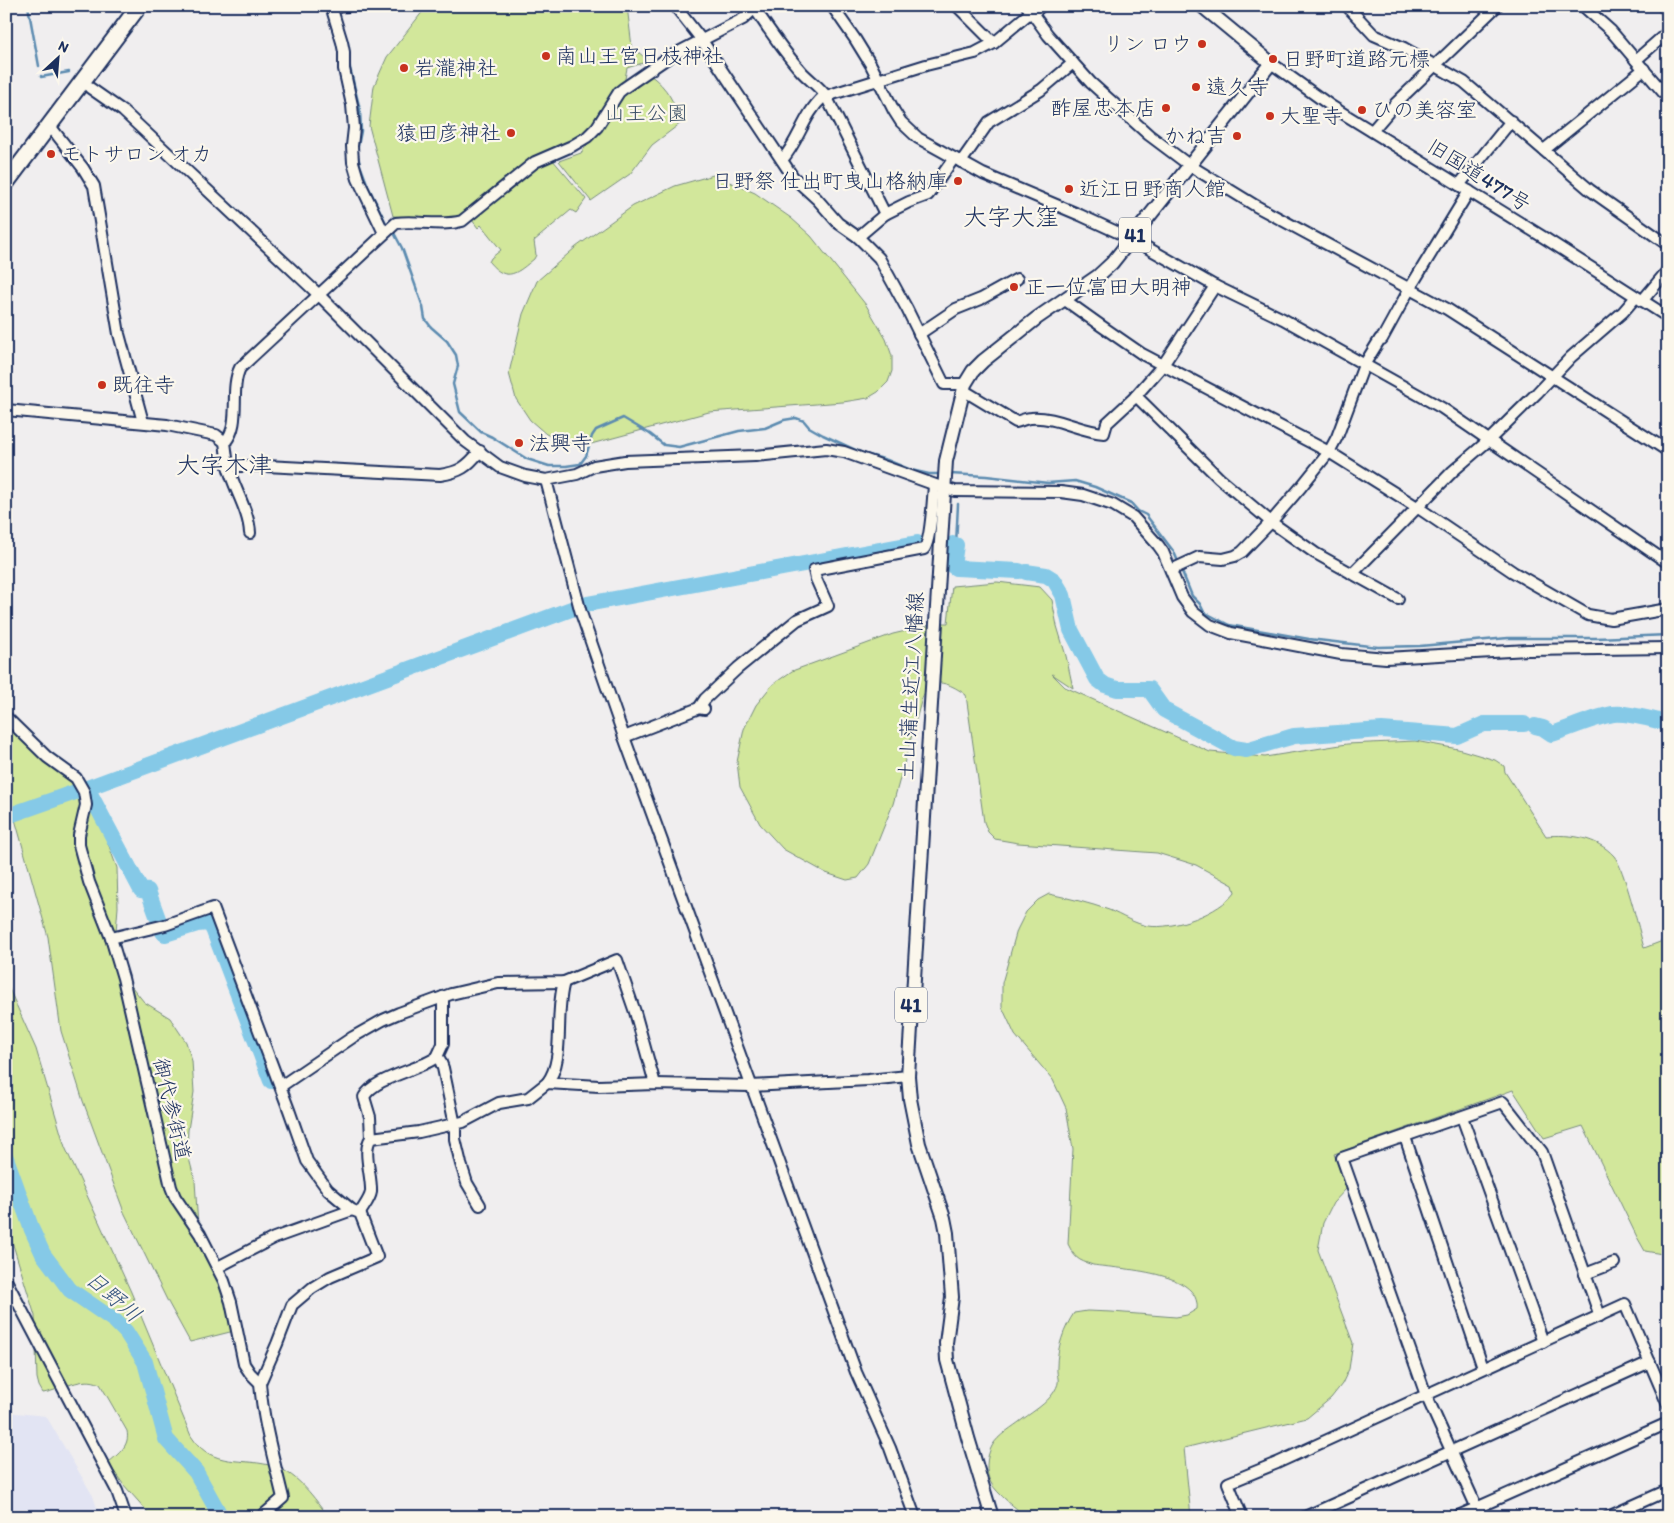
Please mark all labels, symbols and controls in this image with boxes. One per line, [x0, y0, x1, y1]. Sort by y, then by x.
place label: リン ロウ [1103, 31, 1192, 56]
north arrow [32, 32, 82, 82]
text: N [56, 37, 71, 56]
marker: リン ロウ [1196, 38, 1208, 50]
place label: 南山王宮日枝神社 [556, 43, 724, 68]
place label: 日野町道路元標 [1283, 46, 1430, 71]
marker: 南山王宮日枝神社 [540, 50, 552, 62]
marker: 日野町道路元標 [1267, 53, 1279, 65]
place label: 岩瀧神社 [414, 55, 498, 80]
marker: 岩瀧神社 [398, 62, 410, 74]
place label: 遠久寺 [1206, 74, 1269, 99]
marker: 遠久寺 [1190, 81, 1202, 93]
place label: 酢屋忠本店 [1051, 95, 1156, 120]
place label: ひの美容室 [1372, 97, 1477, 122]
park label: 山王公園 [604, 100, 688, 125]
marker: 酢屋忠本店 [1160, 102, 1172, 114]
place label: 大聖寺 [1280, 103, 1343, 128]
marker: ひの美容室 [1356, 104, 1368, 116]
marker: 大聖寺 [1264, 110, 1276, 122]
place label: 猿田彦神社 [396, 120, 501, 145]
place label: かね吉 [1164, 123, 1227, 148]
marker: 猿田彦神社 [505, 127, 517, 139]
marker: かね吉 [1231, 130, 1243, 142]
street label: 旧国道477号 [1423, 133, 1536, 216]
place label: モトサロン オカ [61, 141, 212, 166]
marker: モトサロン オカ [45, 148, 57, 160]
place label: 日野祭 仕出町曳山格納庫 [712, 168, 948, 193]
marker: 日野祭 仕出町曳山格納庫 [952, 175, 964, 187]
place label: 近江日野商人館 [1079, 176, 1226, 201]
marker: 近江日野商人館 [1063, 183, 1075, 195]
district label: 大字大窪 [963, 202, 1059, 231]
road number: 41 [1119, 218, 1151, 252]
place label: 正一位富田大明神 [1024, 274, 1192, 299]
marker: 正一位富田大明神 [1008, 281, 1020, 293]
place label: 既往寺 [112, 372, 175, 397]
marker: 既往寺 [96, 379, 108, 391]
place label: 法興寺 [529, 430, 592, 455]
marker: 法興寺 [513, 437, 525, 449]
district label: 大字木津 [176, 450, 272, 479]
street label: 土山蒲生近江八幡線 [893, 591, 928, 781]
road number: 41 [895, 988, 927, 1022]
street label: 御代参街道 [148, 1055, 196, 1163]
water label: 日野川 [80, 1265, 147, 1328]

